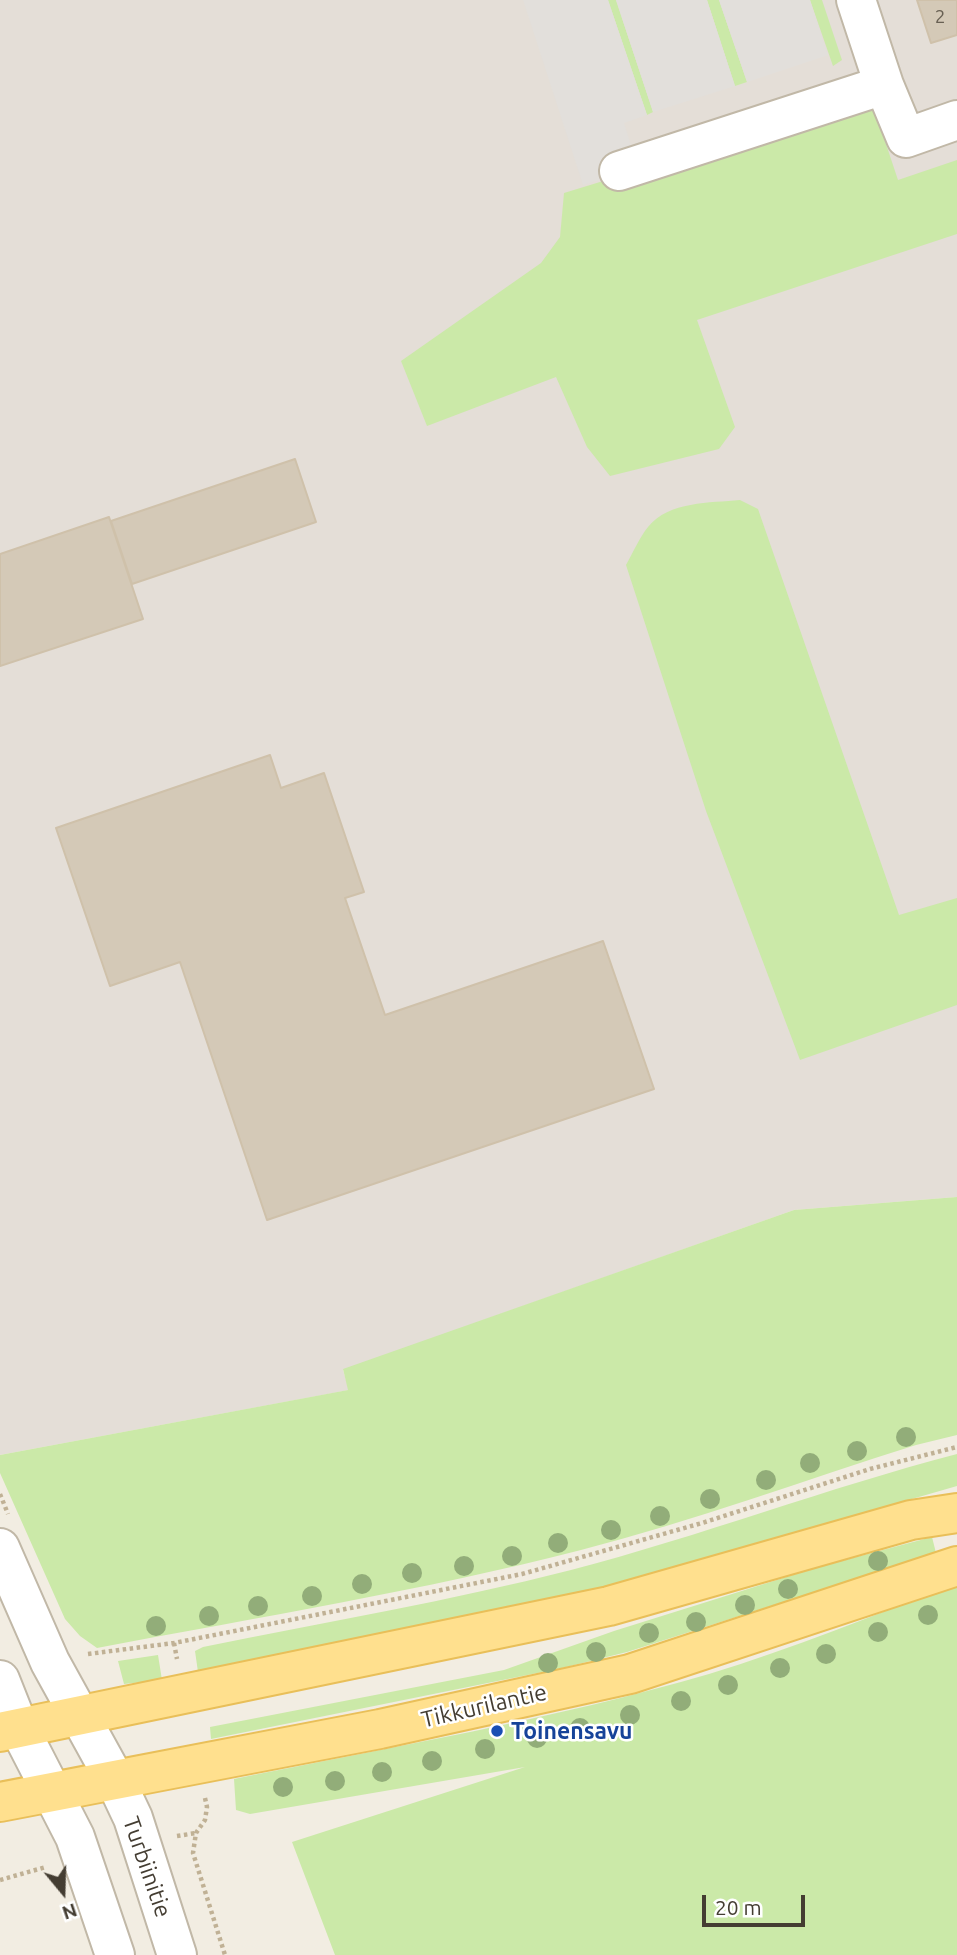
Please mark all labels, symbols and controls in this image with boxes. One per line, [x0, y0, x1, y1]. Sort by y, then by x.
house number: 2 [935, 6, 945, 28]
street label: Tikkurilantie [419, 1678, 549, 1734]
place label: Toinensavu [511, 1717, 633, 1745]
marker: Toinensavu [489, 1723, 505, 1739]
street label: Turbiinitie [117, 1813, 177, 1921]
north arrow [28, 1857, 98, 1927]
scale bar [705, 1882, 808, 1926]
text: 20 m [715, 1895, 762, 1919]
text: N [60, 1899, 80, 1925]

